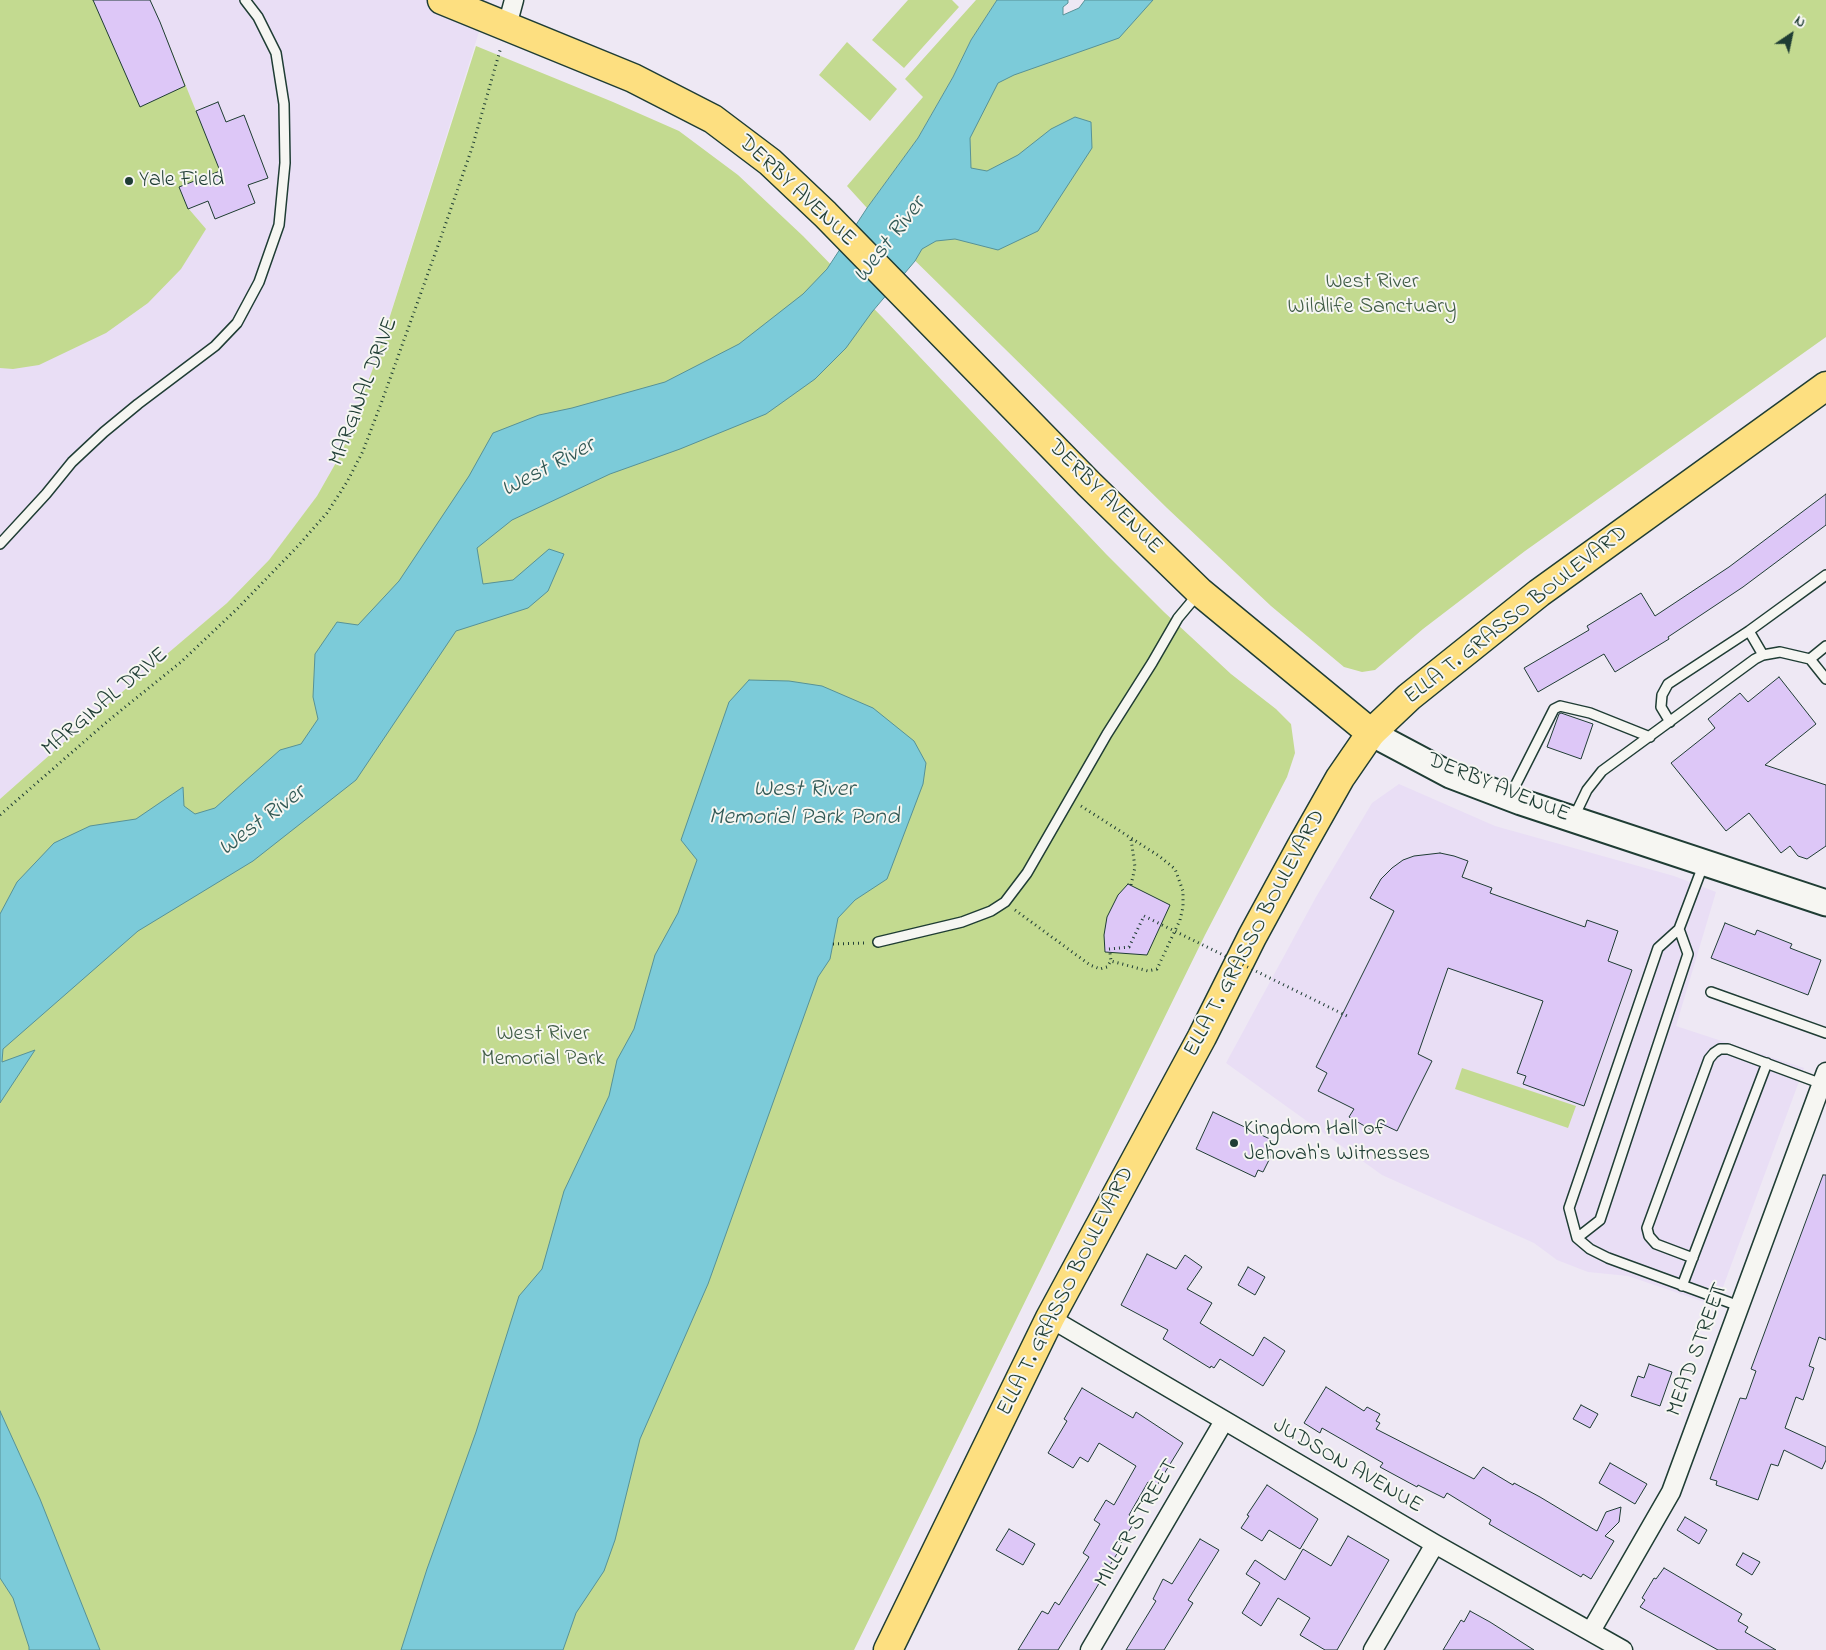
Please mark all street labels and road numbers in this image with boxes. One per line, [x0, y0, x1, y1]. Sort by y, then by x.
street label: DERBY AVENUE [732, 131, 860, 253]
street label: MARGINAL DRIVE [325, 314, 405, 470]
street label: DERBY AVENUE [1041, 435, 1167, 561]
street label: ELLA T. GRASSO BOULEVARD [1400, 521, 1634, 711]
street label: MARGINAL DRIVE [38, 643, 174, 763]
street label: DERBY AVENUE [1423, 748, 1573, 830]
street label: ELLA T. GRASSO BOULEVARD [1180, 806, 1332, 1062]
street label: ELLA T. GRASSO BOULEVARD [993, 1163, 1141, 1421]
street label: MEAD STREET [1663, 1280, 1735, 1420]
street label: JUDSON AVENUE [1267, 1413, 1427, 1521]
street label: MILLER STREET [1091, 1455, 1185, 1593]

